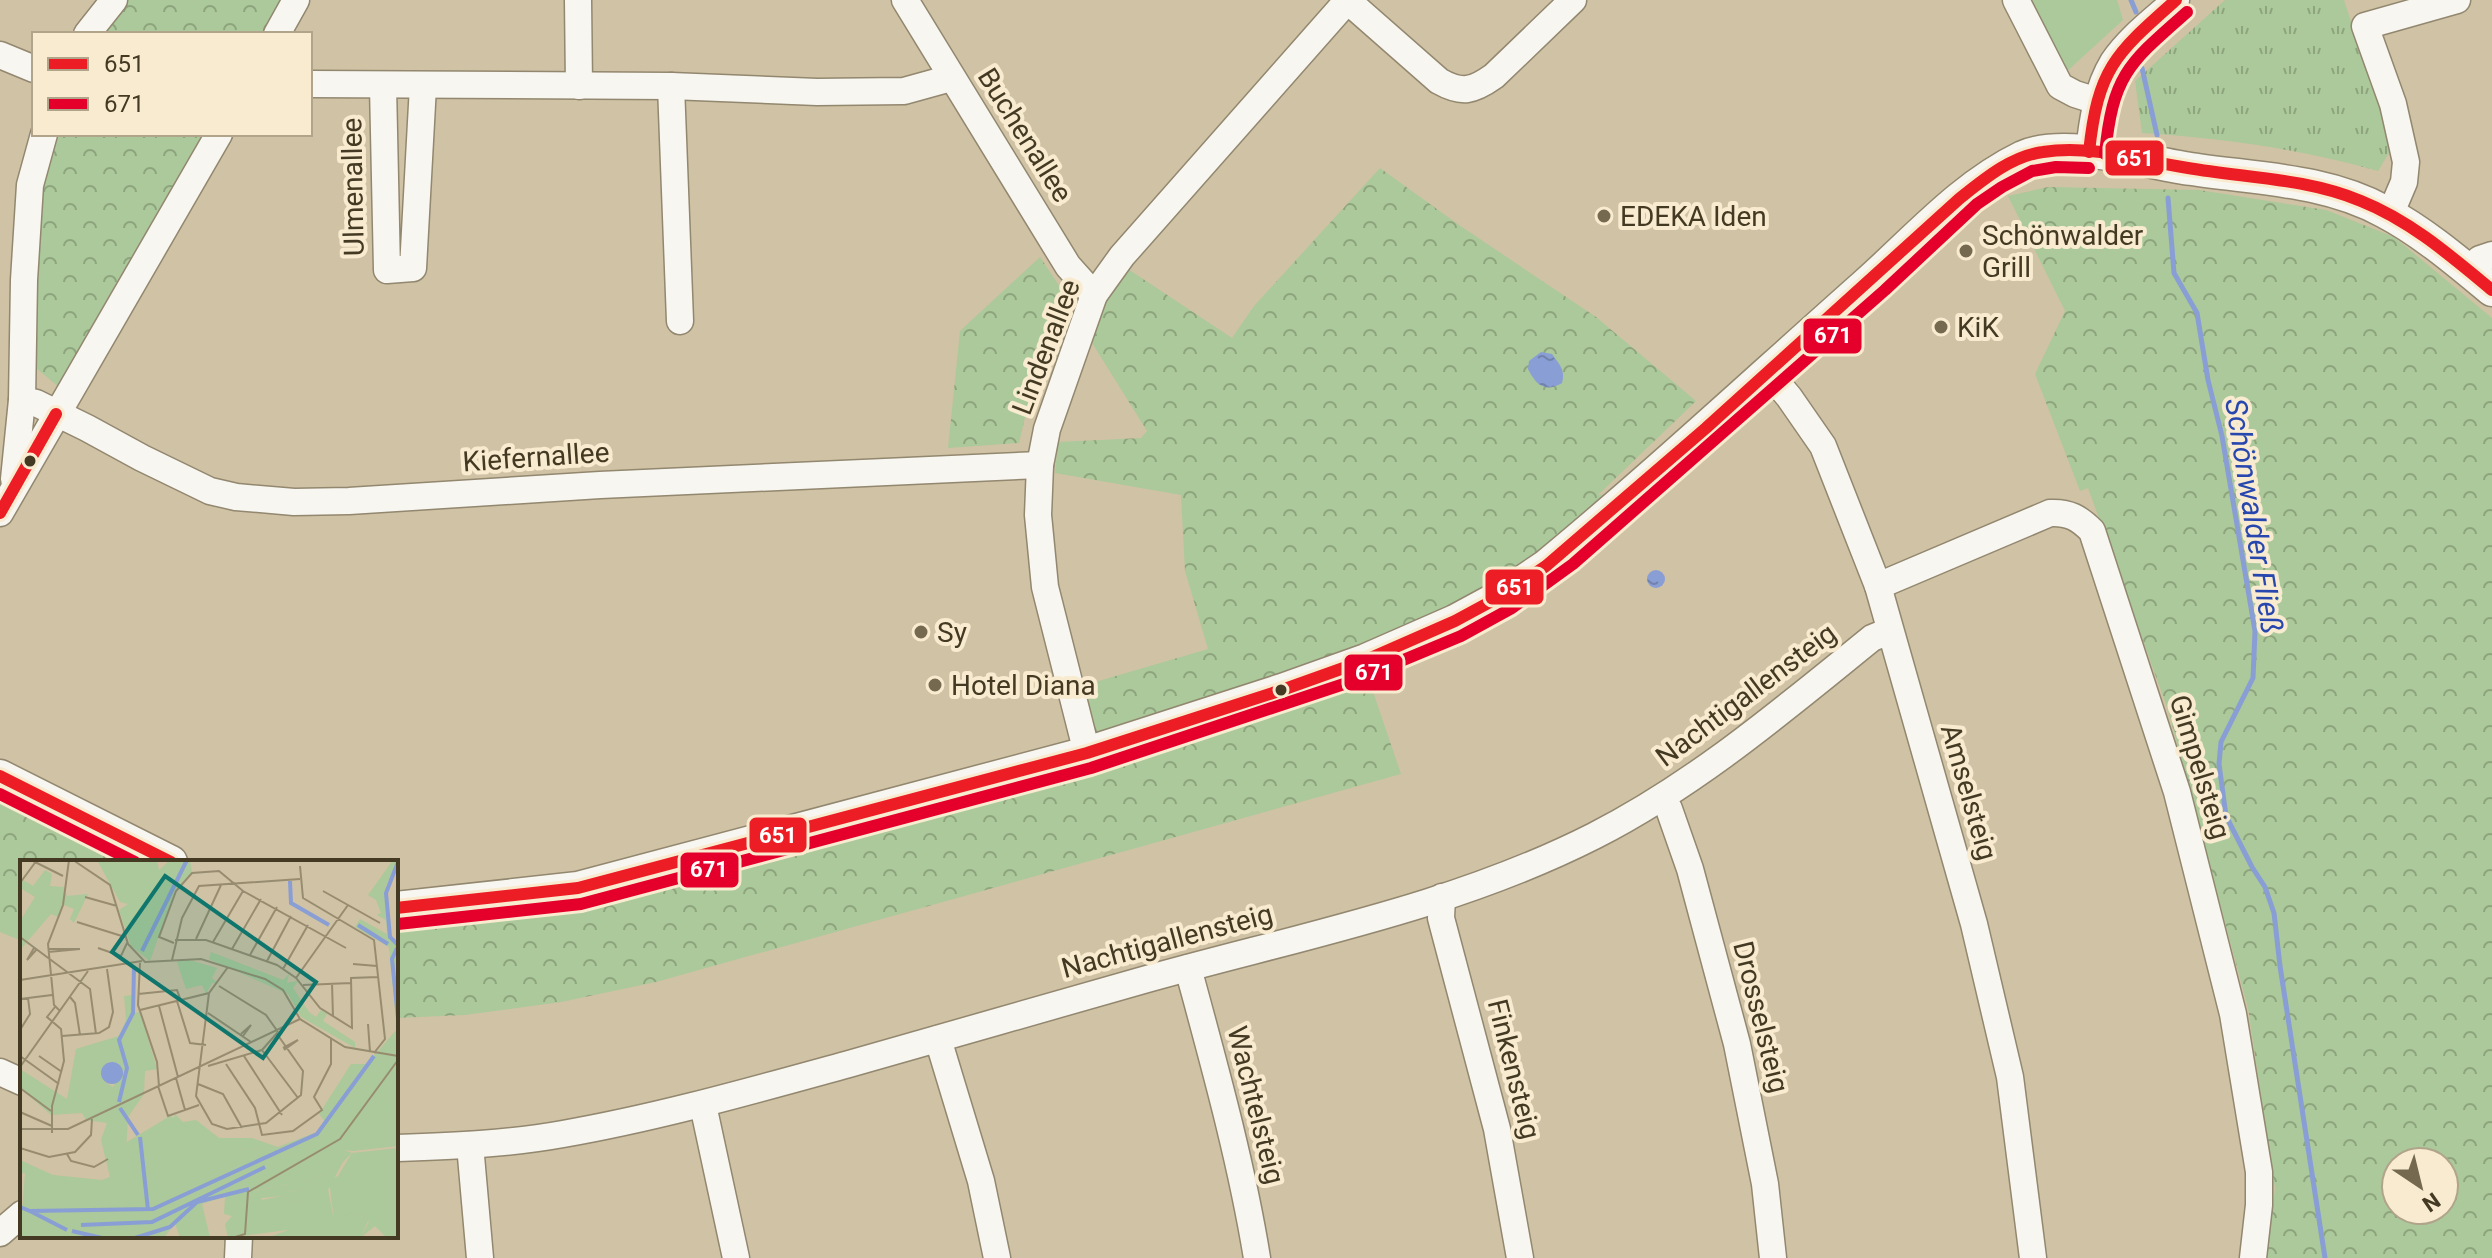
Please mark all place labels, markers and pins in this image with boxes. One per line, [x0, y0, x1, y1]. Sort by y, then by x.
place label: EDEKA Iden [1620, 200, 1767, 233]
marker: EDEKA Iden [1595, 207, 1613, 225]
place label: Schönwalder Grill [1982, 219, 2144, 284]
marker: Schönwalder Grill [1957, 242, 1975, 260]
place label: KiK [1957, 311, 1999, 344]
marker: KiK [1932, 318, 1950, 336]
unlabelled marker [22, 453, 38, 469]
place label: Sy [937, 616, 967, 649]
marker: Sy [912, 623, 930, 641]
place label: Hotel Diana [951, 669, 1096, 702]
marker: Hotel Diana [926, 676, 944, 694]
unlabelled marker [1273, 682, 1289, 698]

